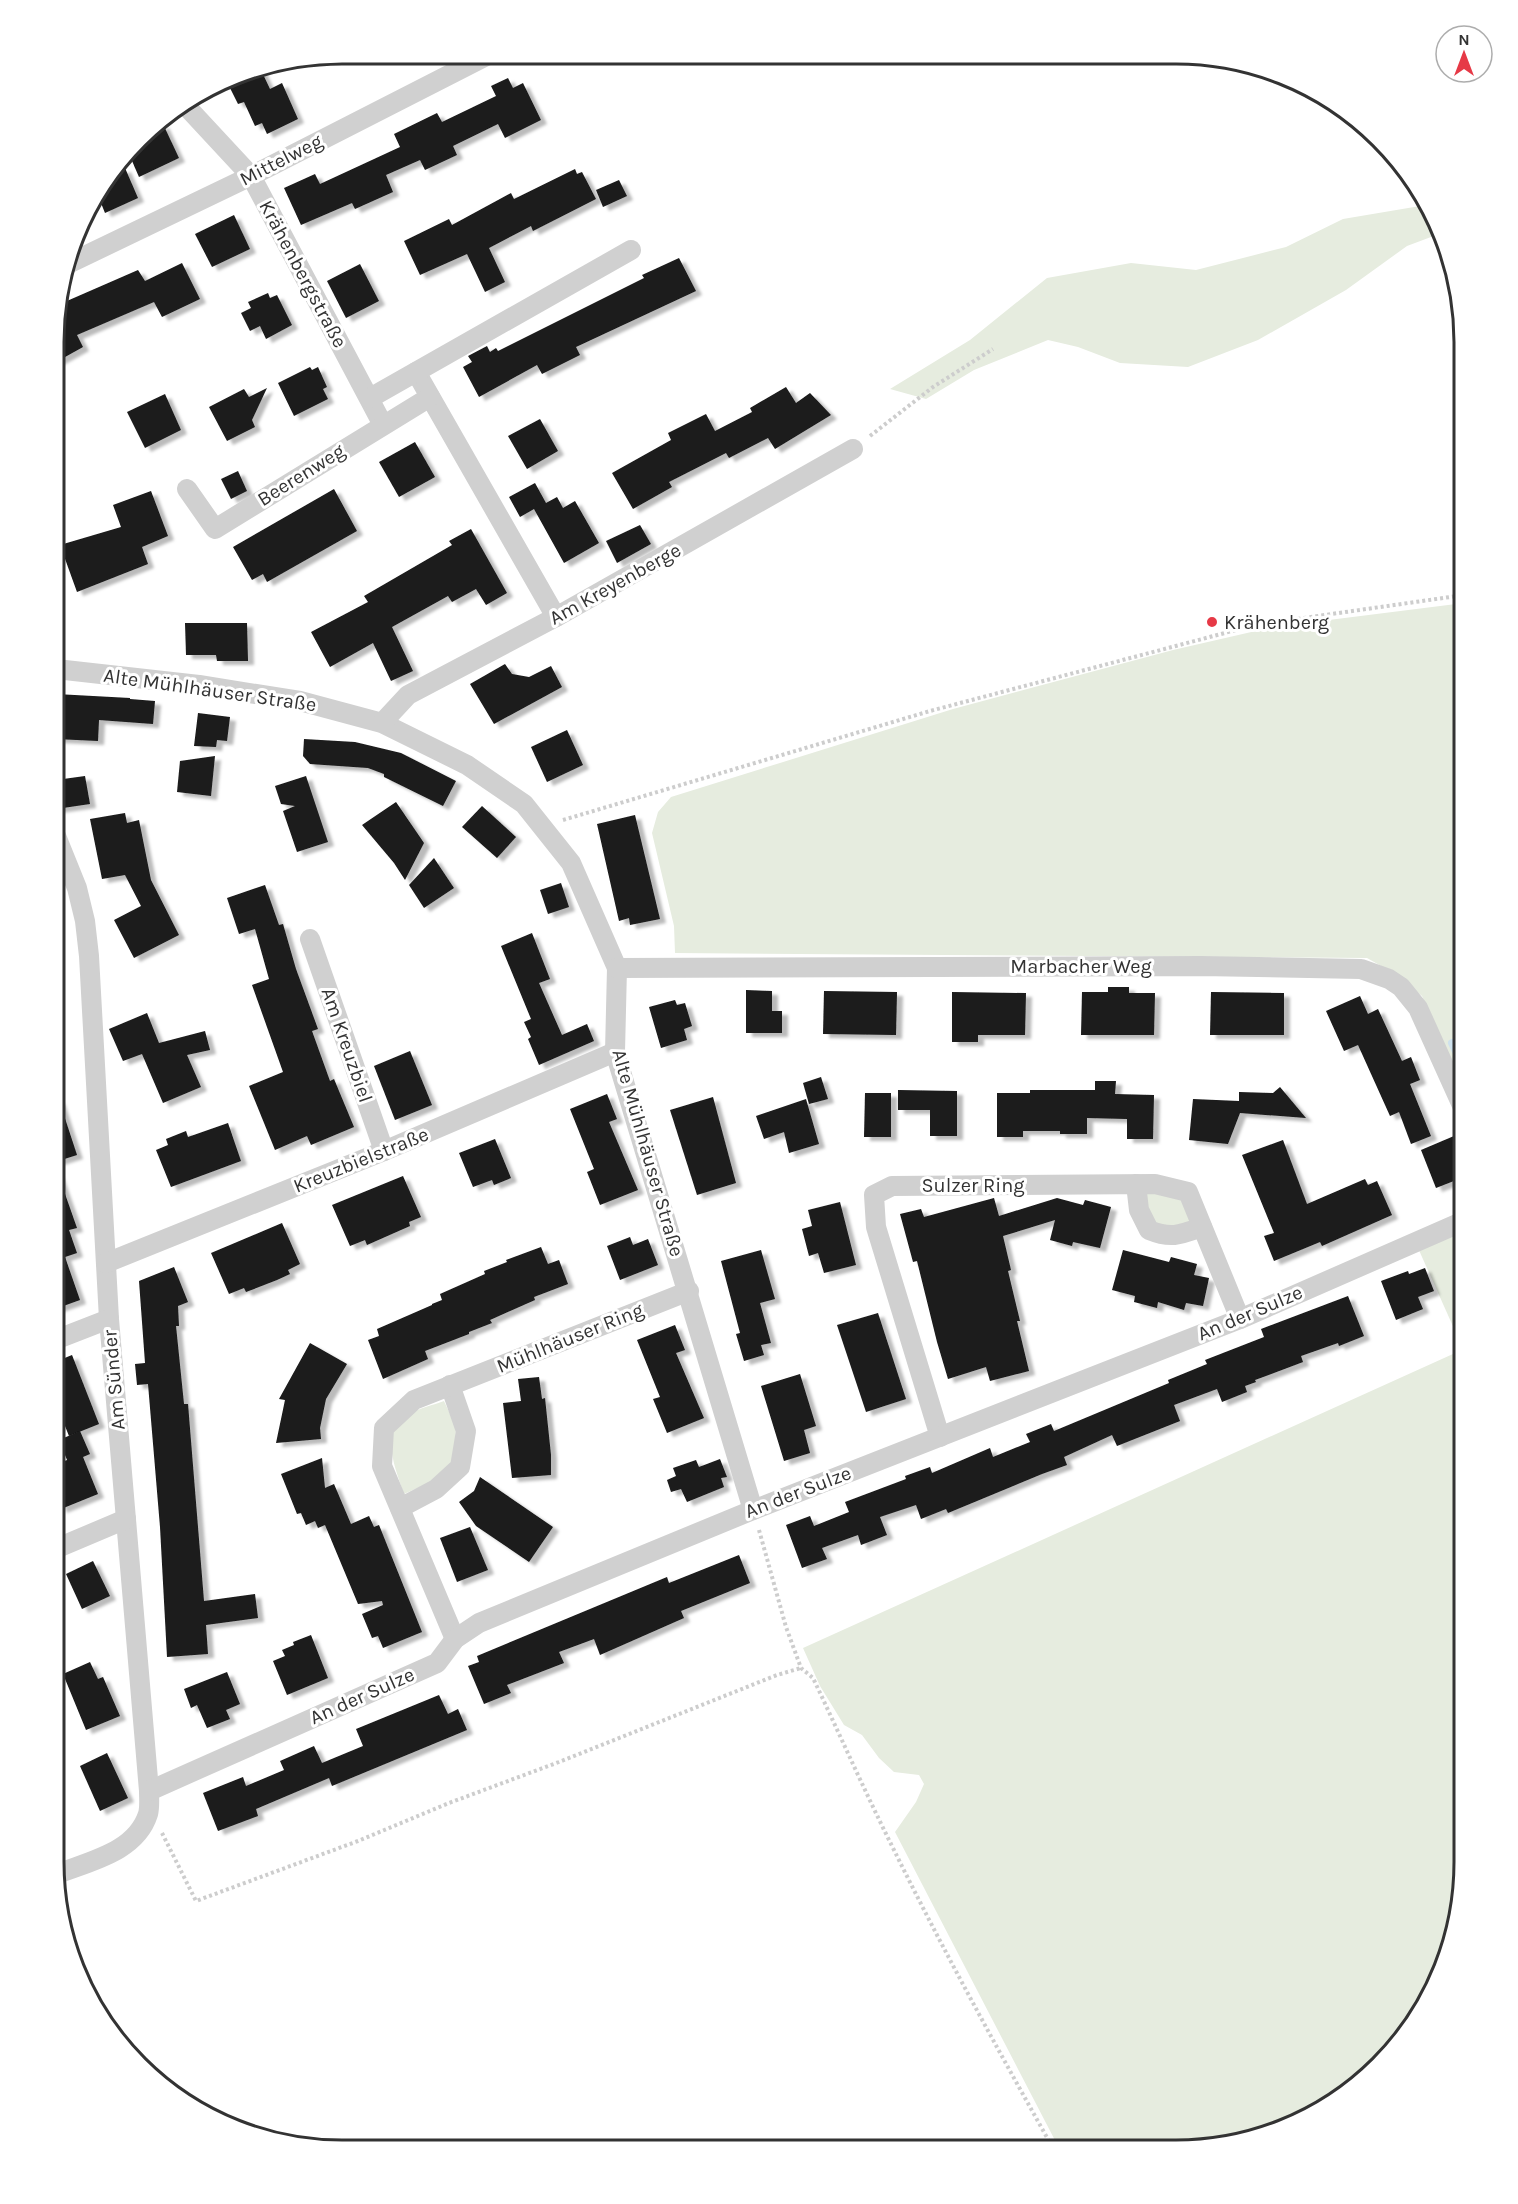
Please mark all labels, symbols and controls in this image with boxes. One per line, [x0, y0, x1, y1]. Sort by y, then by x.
north arrow [1434, 24, 1494, 84]
text: N [1458, 30, 1470, 49]
street label: Mittelweg [236, 129, 326, 191]
street label: Krähenbergstraße [254, 196, 352, 352]
street label: Beerenweg [253, 439, 349, 511]
street label: Am Kreyenberge [545, 538, 685, 630]
place label: Krähenberg [1224, 611, 1329, 634]
marker: Krähenberg [1205, 615, 1219, 629]
street label: Alte Mühlhäuser Straße [102, 664, 318, 716]
street label: Marbacher Weg [1010, 955, 1152, 978]
street label: Am Kreuzbiel [317, 985, 377, 1105]
street label: Alte Mühlhäuser Straße [607, 1047, 689, 1259]
street label: Kreuzbielstraße [290, 1122, 432, 1198]
street label: Sulzer Ring [921, 1174, 1025, 1197]
street label: An der Sulze [1194, 1281, 1306, 1345]
street label: Mühlhäuser Ring [493, 1298, 647, 1378]
street label: Am Sünder [98, 1328, 130, 1431]
street label: An der Sulze [742, 1461, 854, 1523]
street label: An der Sulze [306, 1663, 418, 1729]

